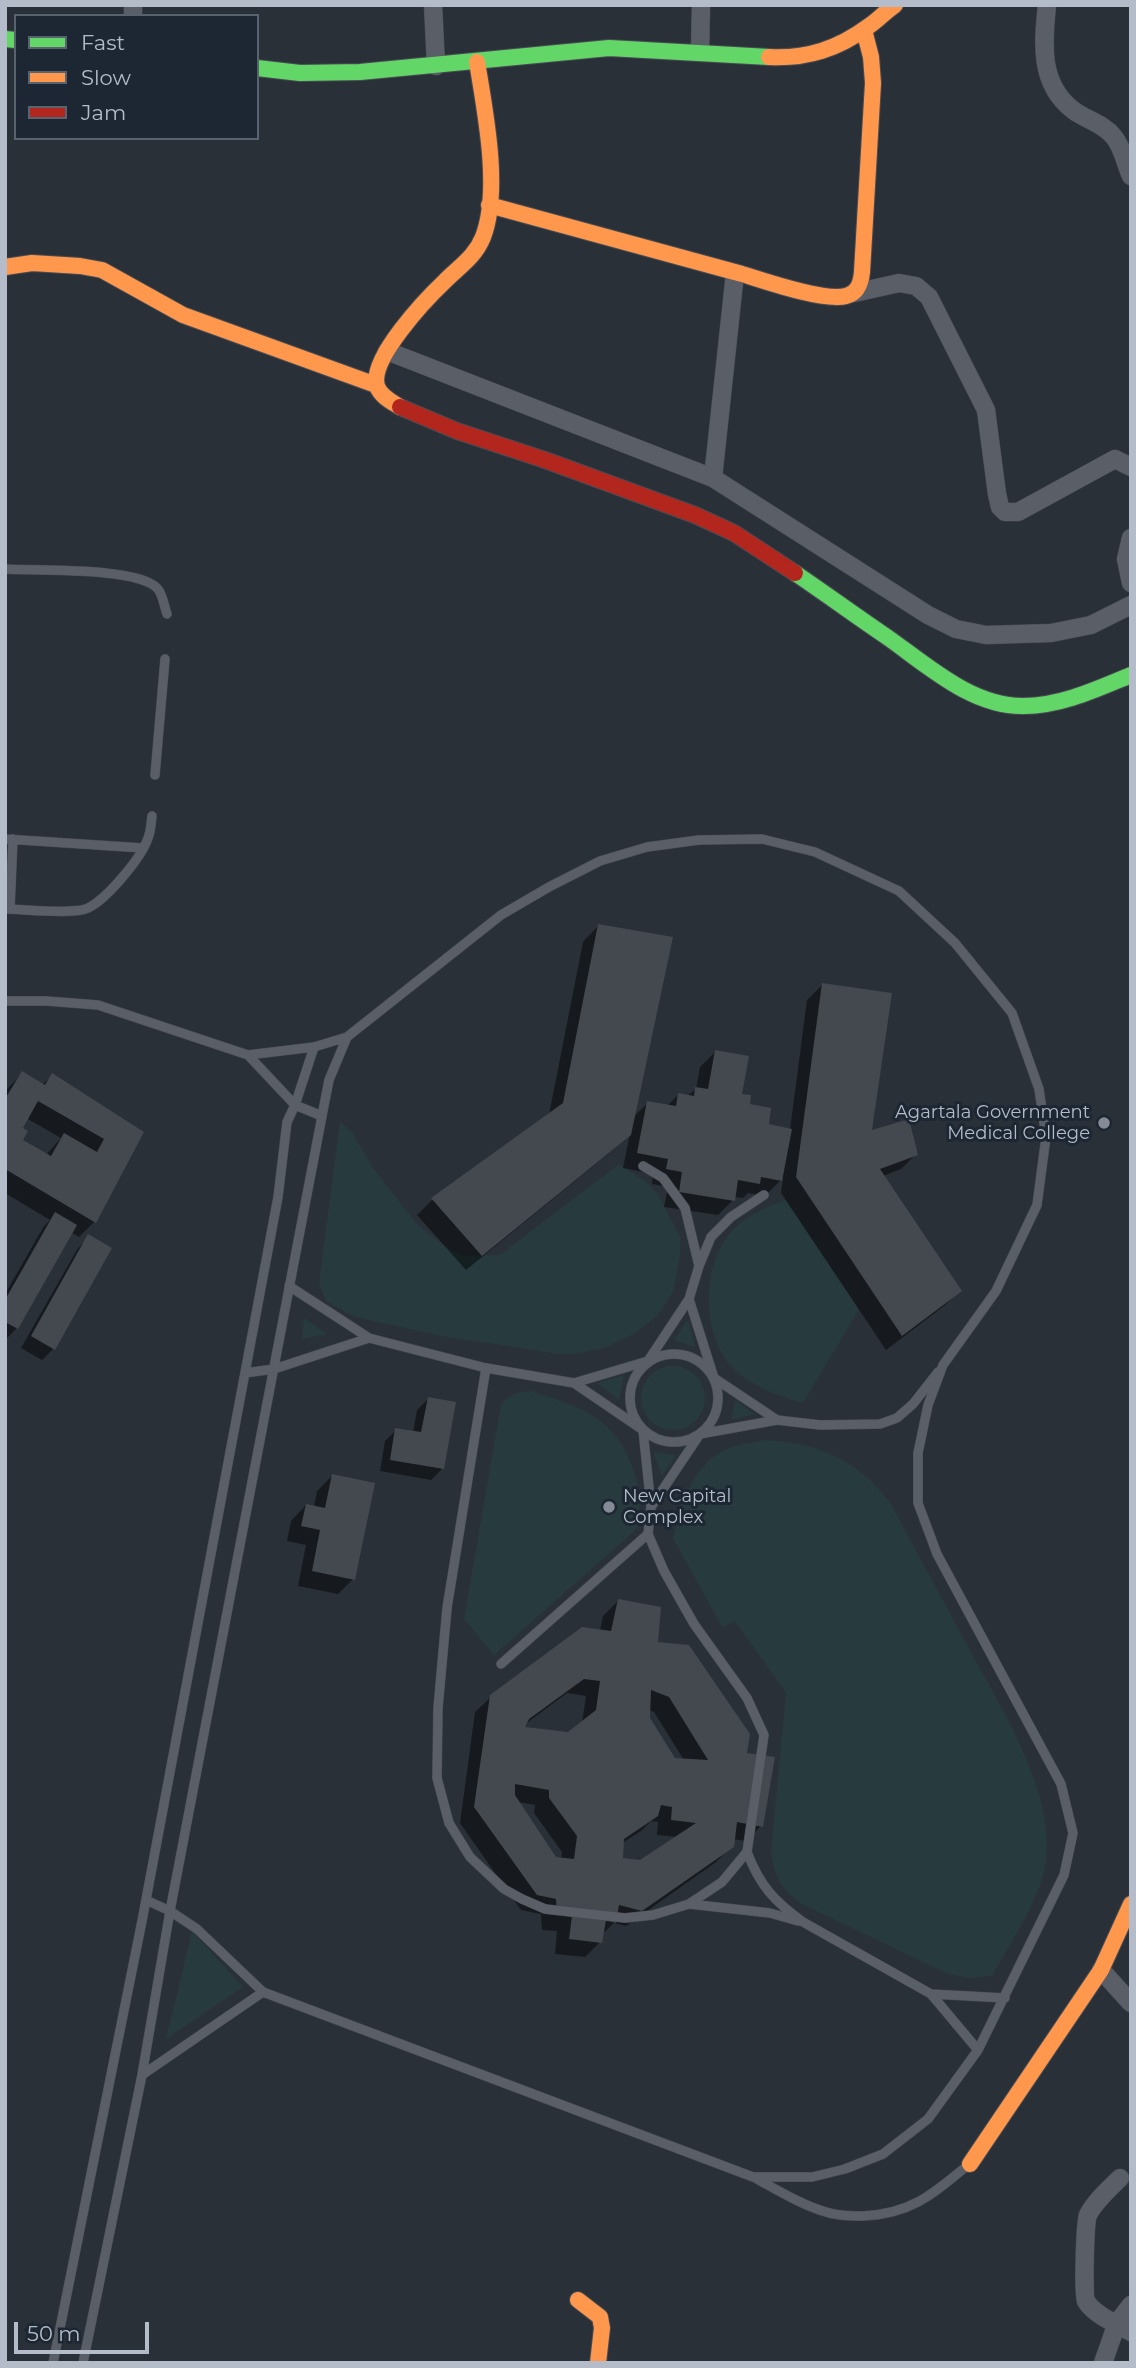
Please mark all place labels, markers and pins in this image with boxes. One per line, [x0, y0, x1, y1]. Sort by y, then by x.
place label: Agartala Government Medical College [895, 1102, 1090, 1144]
marker: Agartala Government Medical College [1096, 1115, 1112, 1131]
place label: New Capital Complex [623, 1486, 731, 1528]
marker: New Capital Complex [601, 1499, 617, 1515]

